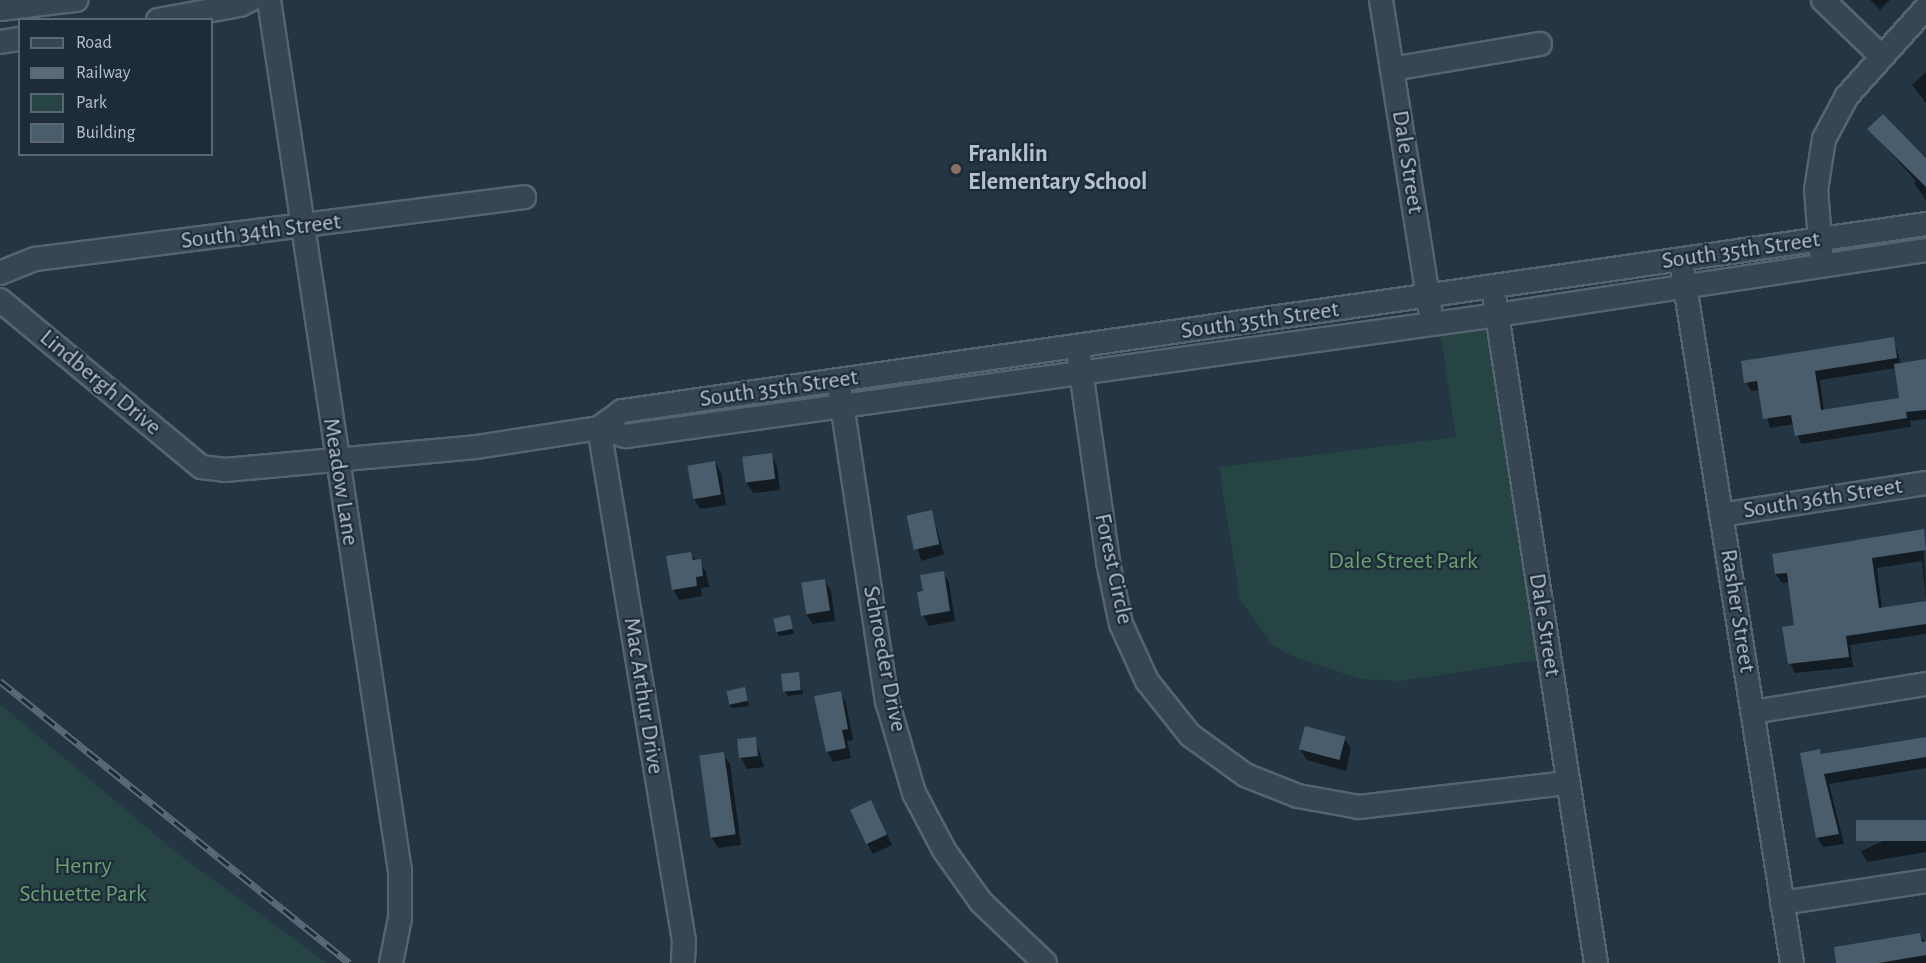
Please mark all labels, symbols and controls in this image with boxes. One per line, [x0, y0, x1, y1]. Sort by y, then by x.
legend [18, 18, 213, 156]
text: Road [76, 34, 112, 52]
text: Railway [76, 64, 130, 82]
text: Park [76, 94, 107, 112]
street label: Dale Street [1385, 108, 1429, 216]
text: Building [76, 124, 135, 142]
place label: Franklin Elementary School [968, 141, 1147, 197]
marker: Franklin Elementary School [949, 162, 963, 176]
street label: South 34th Street [179, 208, 343, 256]
street label: South 35th Street [1660, 226, 1822, 276]
street label: South 35th Street [1179, 296, 1341, 346]
street label: Lindbergh Drive [33, 324, 167, 442]
street label: South 35th Street [698, 364, 860, 414]
street label: Meadow Lane [316, 416, 364, 548]
street label: South 36th Street [1741, 472, 1905, 526]
street label: Forest Circle [1087, 511, 1139, 627]
street label: Rasher Street [1713, 547, 1761, 675]
park label: Dale Street Park [1328, 548, 1478, 576]
street label: Dale Street [1522, 571, 1566, 679]
street label: Schroeder Drive [856, 584, 912, 734]
street label: Mac Arthur Drive [616, 616, 670, 776]
park label: Henry Schuette Park [19, 853, 147, 909]

